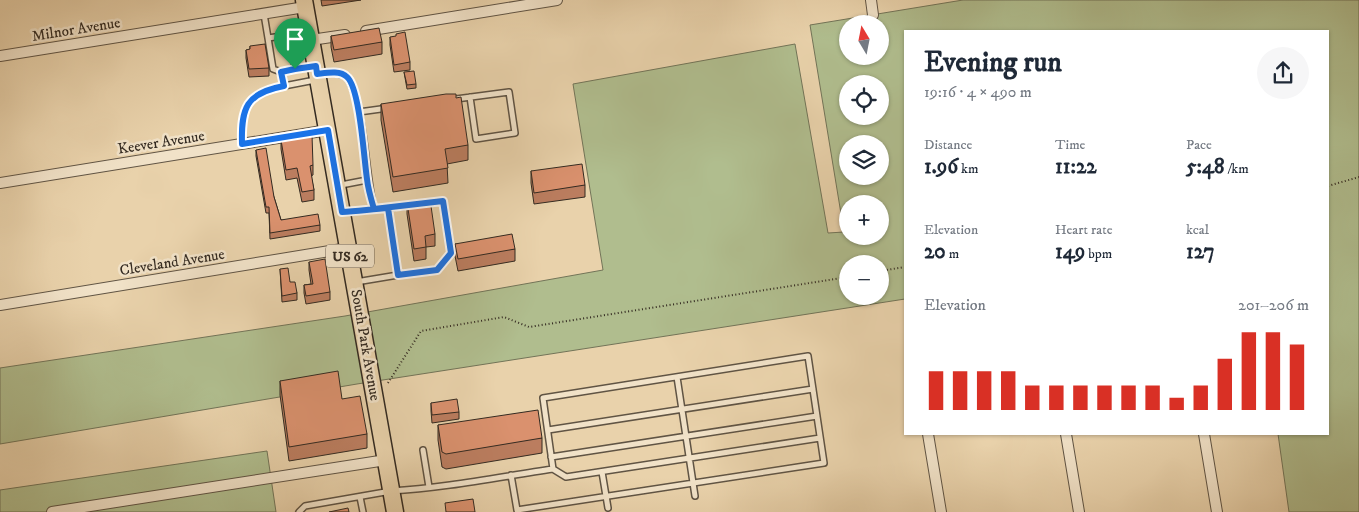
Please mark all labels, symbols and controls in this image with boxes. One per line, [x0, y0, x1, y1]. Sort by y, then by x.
street label: Milnor Avenue [31, 13, 122, 46]
north arrow [839, 15, 889, 65]
map controls [839, 15, 889, 305]
pin [274, 18, 316, 69]
icon: arrive [281, 25, 309, 53]
text: Evening run [924, 45, 1062, 80]
button: share [1257, 47, 1309, 99]
button: locate [839, 75, 889, 125]
text: 19:16 · 4 × 490 m [924, 82, 1032, 102]
street label: Keever Avenue [116, 126, 206, 159]
button: layers [839, 135, 889, 185]
text: Distance [924, 136, 972, 154]
text: Time [1055, 136, 1085, 154]
text: Pace [1186, 136, 1212, 154]
text: 1.96 [924, 154, 958, 180]
text: 11:22 [1055, 154, 1097, 180]
text: 5:48 [1186, 154, 1225, 180]
text: km [958, 160, 979, 178]
text: /km [1225, 160, 1249, 178]
button: + [839, 195, 889, 245]
text: Elevation [924, 221, 978, 239]
text: Heart rate [1055, 221, 1112, 239]
text: kcal [1186, 221, 1209, 239]
text: 20 [924, 239, 946, 265]
text: 149 [1055, 239, 1085, 265]
text: 127 [1186, 239, 1215, 265]
street label: Cleveland Avenue [118, 245, 226, 280]
road number: US 62 [326, 245, 374, 268]
text: m [946, 245, 959, 263]
text: bpm [1085, 245, 1112, 263]
button: − [839, 255, 889, 305]
street label: South Park Avenue [346, 288, 385, 402]
text: Elevation [924, 295, 986, 315]
text: 201–206 m [1238, 295, 1309, 315]

